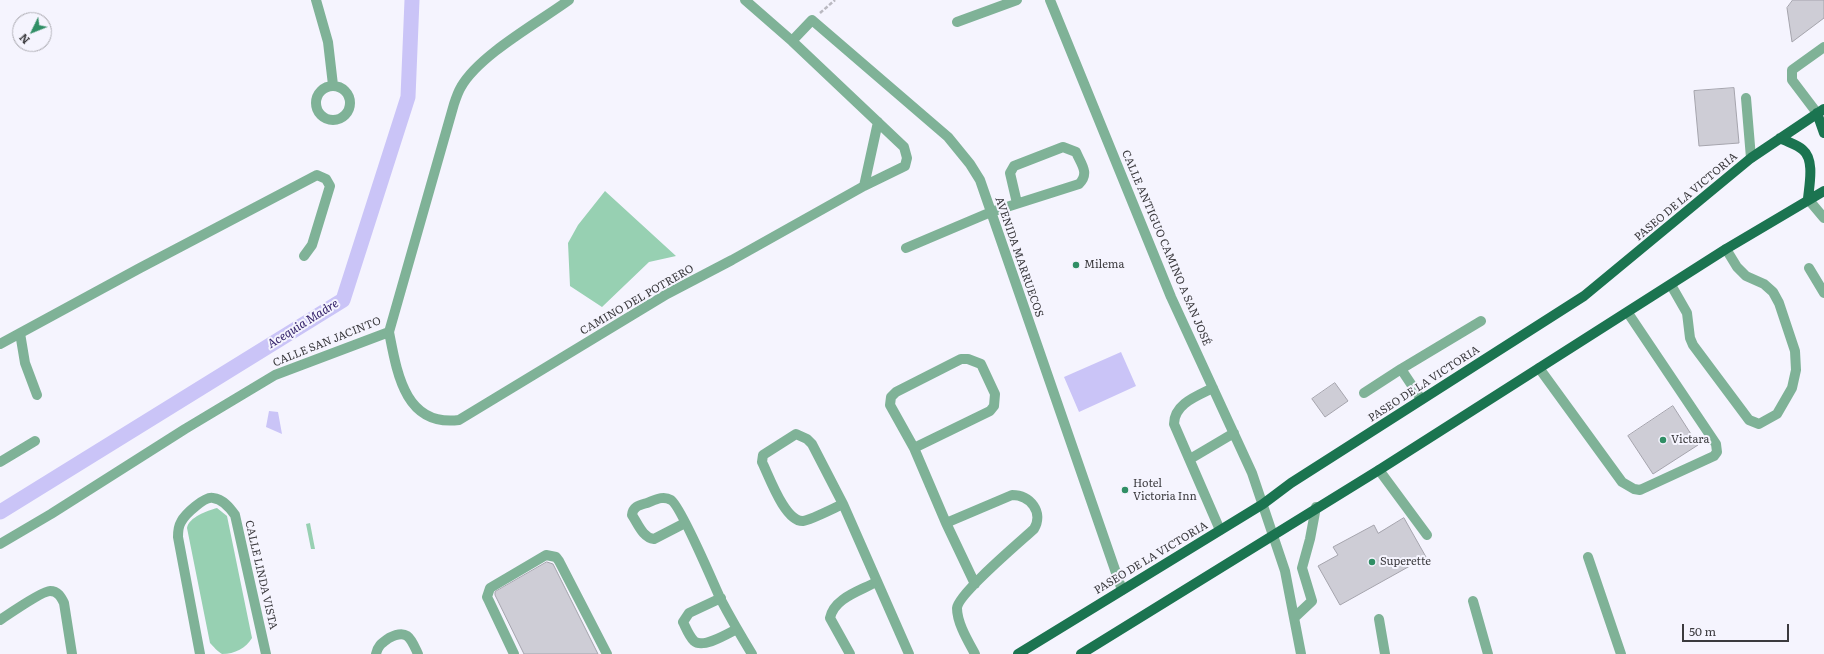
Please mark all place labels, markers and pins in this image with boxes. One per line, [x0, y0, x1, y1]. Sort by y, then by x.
place label: Milema [1084, 258, 1124, 272]
marker: Milema [1071, 260, 1081, 270]
place label: Victara [1671, 433, 1709, 447]
marker: Victara [1658, 435, 1668, 445]
place label: Hotel Victoria Inn [1133, 477, 1197, 503]
marker: Hotel Victoria Inn [1120, 485, 1130, 495]
place label: Superette [1380, 555, 1431, 569]
marker: Superette [1367, 557, 1377, 567]

